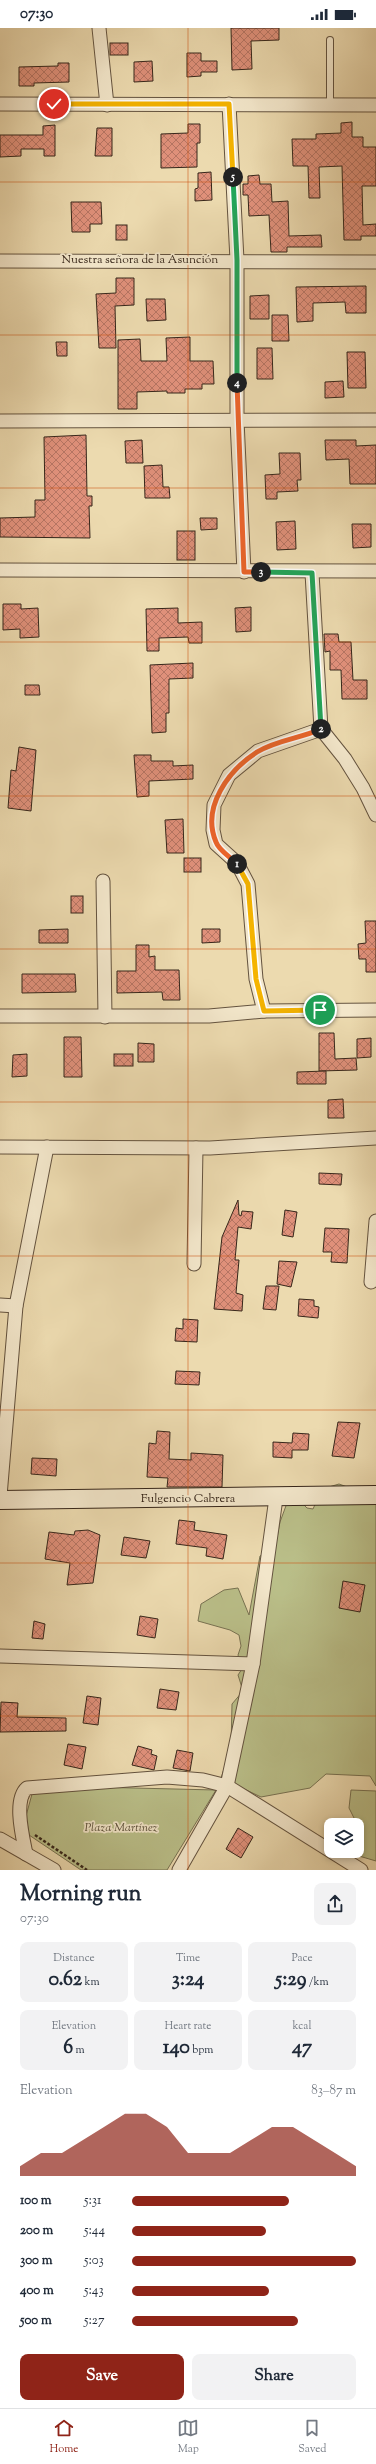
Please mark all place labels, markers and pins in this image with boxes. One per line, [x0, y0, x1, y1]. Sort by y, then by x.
pin [37, 87, 71, 121]
pin: 5 [223, 167, 243, 187]
pin: 4 [227, 373, 247, 393]
pin: 3 [251, 562, 271, 582]
pin: 2 [311, 719, 331, 739]
pin: 1 [227, 854, 247, 874]
pin [303, 993, 337, 1027]

